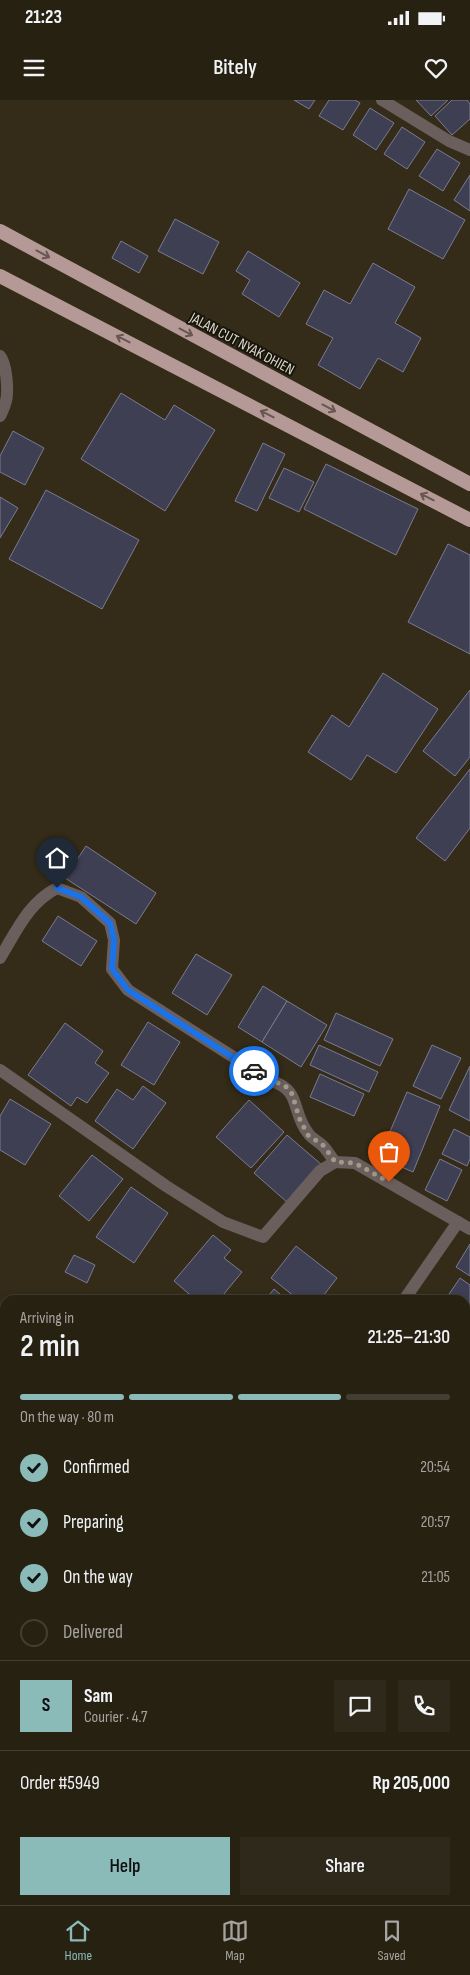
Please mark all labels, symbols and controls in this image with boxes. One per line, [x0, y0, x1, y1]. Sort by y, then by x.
text: 21:23 [25, 6, 62, 29]
icon: menu [20, 54, 48, 82]
text: Bitely [213, 54, 257, 81]
icon: heart [422, 54, 450, 82]
one-way arrow [35, 250, 50, 259]
street label: JALAN CUT NYAK DHIEN [186, 308, 297, 380]
one-way arrow [178, 327, 192, 337]
one-way arrow [116, 334, 131, 343]
one-way arrow [321, 404, 336, 413]
one-way arrow [260, 409, 275, 418]
one-way arrow [420, 492, 435, 501]
pin [36, 837, 78, 888]
icon: home [43, 844, 71, 872]
courier [229, 1046, 279, 1096]
icon: car [240, 1057, 268, 1085]
pin [368, 1131, 410, 1182]
icon: bag [375, 1138, 403, 1166]
text: Arriving in [20, 1309, 74, 1328]
text: 21:25–21:30 [367, 1326, 450, 1349]
text: 2 min [20, 1327, 80, 1366]
text: On the way · 80 m [20, 1408, 114, 1427]
icon: check [20, 1454, 48, 1482]
text: Confirmed [63, 1456, 130, 1479]
text: 20:54 [420, 1458, 450, 1477]
icon: check [20, 1509, 48, 1537]
text: Preparing [63, 1511, 124, 1534]
text: 20:57 [421, 1513, 450, 1532]
icon: check [20, 1564, 48, 1592]
text: On the way [63, 1566, 133, 1589]
text: 21:05 [421, 1568, 450, 1587]
text: Delivered [63, 1621, 123, 1644]
button: chat [334, 1680, 386, 1732]
button: phone [398, 1680, 450, 1732]
text: Sam [84, 1685, 113, 1708]
text: S [42, 1694, 50, 1717]
text: Courier · 4.7 [84, 1708, 147, 1727]
text: Order #5949 [20, 1772, 100, 1795]
text: Rp 205,000 [372, 1772, 450, 1795]
button: Help [20, 1837, 230, 1895]
button: Share [240, 1837, 450, 1895]
tab: Home [64, 1917, 92, 1964]
tab: Map [221, 1917, 249, 1964]
tab: Saved [378, 1917, 406, 1964]

